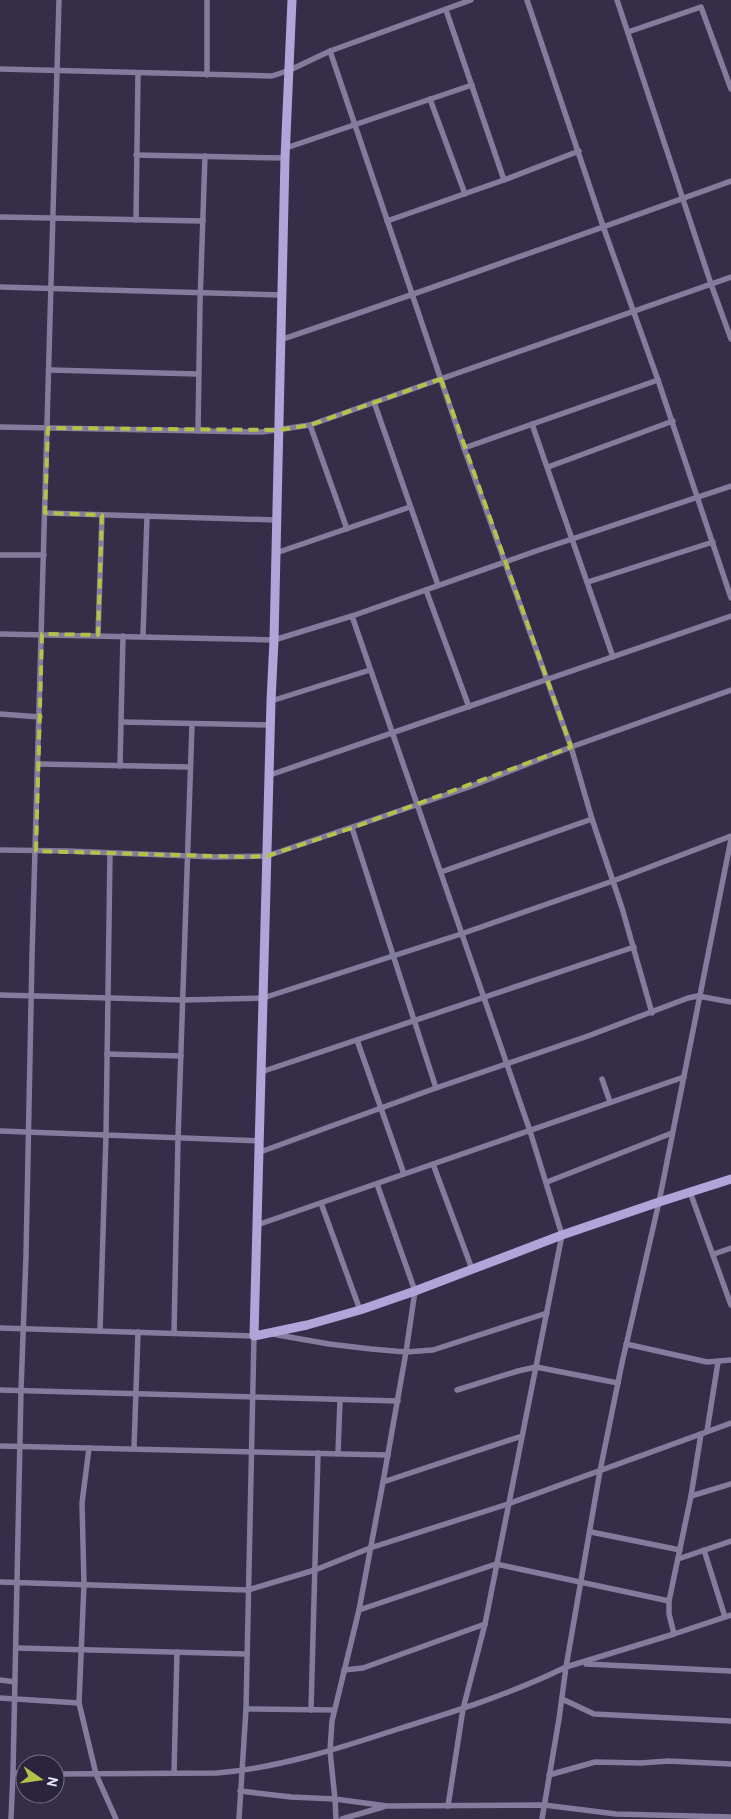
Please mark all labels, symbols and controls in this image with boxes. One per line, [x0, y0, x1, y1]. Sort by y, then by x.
north arrow [15, 1754, 65, 1804]
text: N [43, 1775, 62, 1788]

